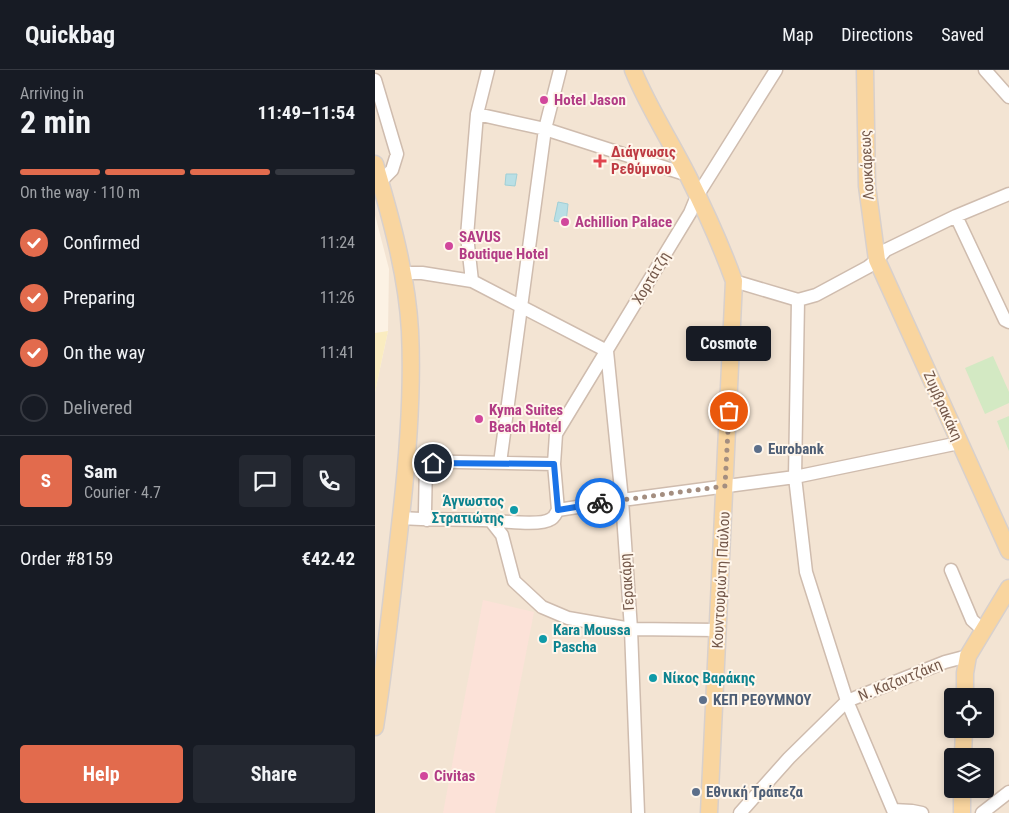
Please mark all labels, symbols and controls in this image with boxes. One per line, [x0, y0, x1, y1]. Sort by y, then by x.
text: Quickbag [25, 21, 115, 49]
text: Map [782, 24, 813, 45]
text: Directions [841, 24, 913, 45]
text: Saved [941, 24, 984, 45]
text: Arriving in [20, 84, 84, 103]
place label: Hotel Jason [554, 91, 626, 109]
marker: Hotel Jason [538, 94, 550, 106]
text: 11:49–11:54 [257, 101, 355, 124]
text: 2 min [20, 103, 91, 141]
street label: Λουκάρεως [856, 129, 878, 201]
place label: Διάγνωσις Ρεθύμνου [611, 143, 676, 178]
marker: Διάγνωσις Ρεθύμνου [593, 154, 607, 168]
text: On the way · 110 m [20, 183, 140, 202]
place label: Achillion Palace [575, 213, 672, 231]
marker: Achillion Palace [559, 216, 571, 228]
place label: SAVUS Boutique Hotel [459, 228, 548, 263]
icon: check [20, 229, 48, 257]
text: Confirmed [63, 231, 140, 254]
text: 11:24 [320, 233, 355, 252]
marker: SAVUS Boutique Hotel [443, 240, 455, 252]
street label: Χορτάτζη [628, 248, 674, 308]
icon: check [20, 284, 48, 312]
text: Preparing [63, 286, 135, 309]
text: 11:26 [320, 288, 355, 307]
callout: Cosmote [687, 326, 771, 361]
text: Cosmote [700, 334, 757, 353]
icon: check [20, 339, 48, 367]
text: On the way [63, 341, 145, 364]
text: 11:41 [320, 343, 355, 362]
street label: Ζυμβρακάκη [920, 368, 966, 444]
pin [708, 390, 750, 432]
text: Delivered [63, 396, 132, 419]
icon: bag [715, 397, 743, 425]
place label: Kyma Suites Beach Hotel [489, 401, 563, 436]
marker: Kyma Suites Beach Hotel [473, 413, 485, 425]
place label: Eurobank [768, 440, 825, 458]
pin [412, 442, 454, 484]
marker: Eurobank [752, 443, 764, 455]
icon: home [419, 449, 447, 477]
button: chat [239, 455, 291, 507]
button: phone [303, 455, 355, 507]
text: Sam [84, 460, 117, 483]
text: S [41, 469, 51, 492]
courier [575, 478, 625, 528]
text: Courier · 4.7 [84, 483, 161, 502]
icon: bike [586, 489, 614, 517]
place label: Άγνωστος Στρατιώτης [431, 492, 504, 527]
marker: Άγνωστος Στρατιώτης [508, 504, 520, 516]
street label: Κουντουριώτη Παύλου [708, 511, 734, 649]
text: Order #8159 [20, 547, 113, 570]
text: €42.42 [301, 547, 355, 570]
street label: Γερακάρη [616, 553, 638, 611]
place label: Kara Moussa Pascha [553, 621, 631, 656]
marker: Kara Moussa Pascha [537, 633, 549, 645]
street label: Ν. Καζαντζάκη [856, 655, 944, 705]
place label: Νίκος Βαράκης [663, 669, 755, 687]
marker: Νίκος Βαράκης [647, 672, 659, 684]
map controls [944, 688, 994, 798]
button: locate [944, 688, 994, 738]
place label: ΚΕΠ ΡΕΘΥΜΝΟΥ [713, 691, 812, 709]
marker: ΚΕΠ ΡΕΘΥΜΝΟΥ [697, 694, 709, 706]
button: Help [20, 745, 183, 803]
button: Share [193, 745, 355, 803]
button: layers [944, 748, 994, 798]
place label: Civitas [434, 767, 476, 785]
marker: Civitas [418, 770, 430, 782]
place label: Εθνική Τράπεζα [706, 783, 804, 801]
marker: Εθνική Τράπεζα [690, 786, 702, 798]

